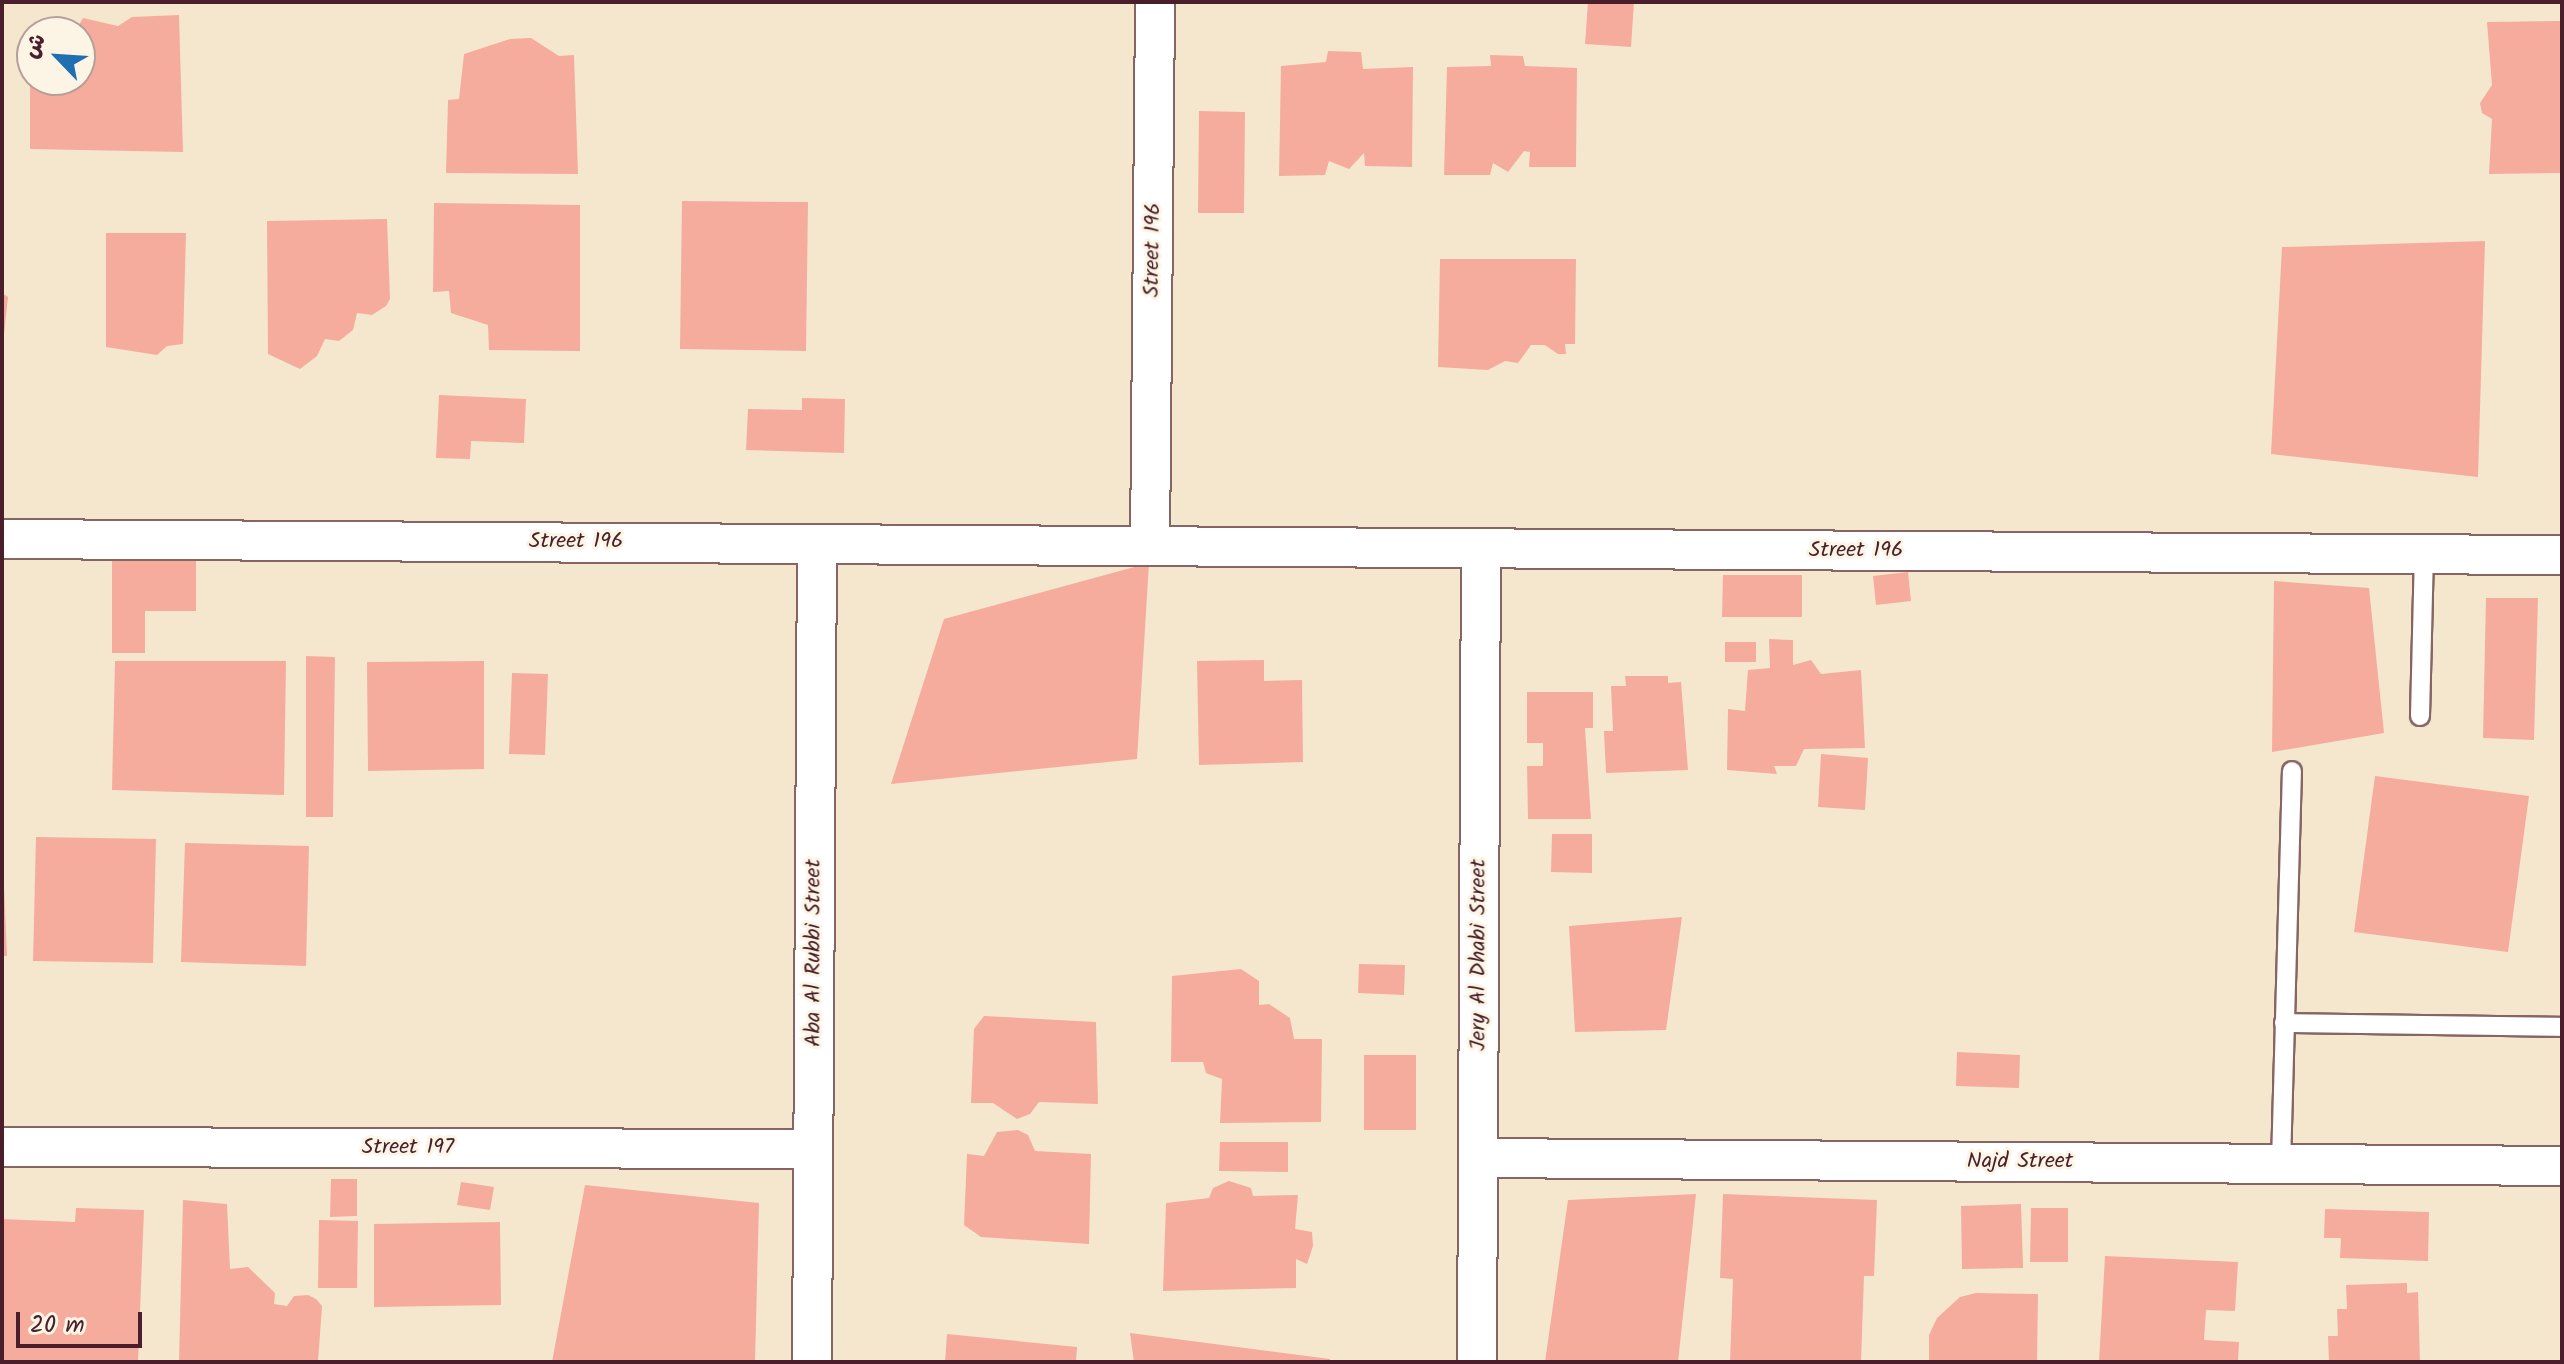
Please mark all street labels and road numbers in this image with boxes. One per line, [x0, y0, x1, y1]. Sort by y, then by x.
street label: Street 196 [1139, 203, 1167, 297]
street label: Street 196 [529, 529, 623, 555]
street label: Street 196 [1809, 538, 1903, 564]
street label: Aba Al Rubbi Street [801, 859, 827, 1047]
street label: Jery Al Dhabi Street [1466, 859, 1492, 1051]
street label: Street 197 [362, 1135, 454, 1161]
street label: Najd Street [1967, 1149, 2073, 1175]

